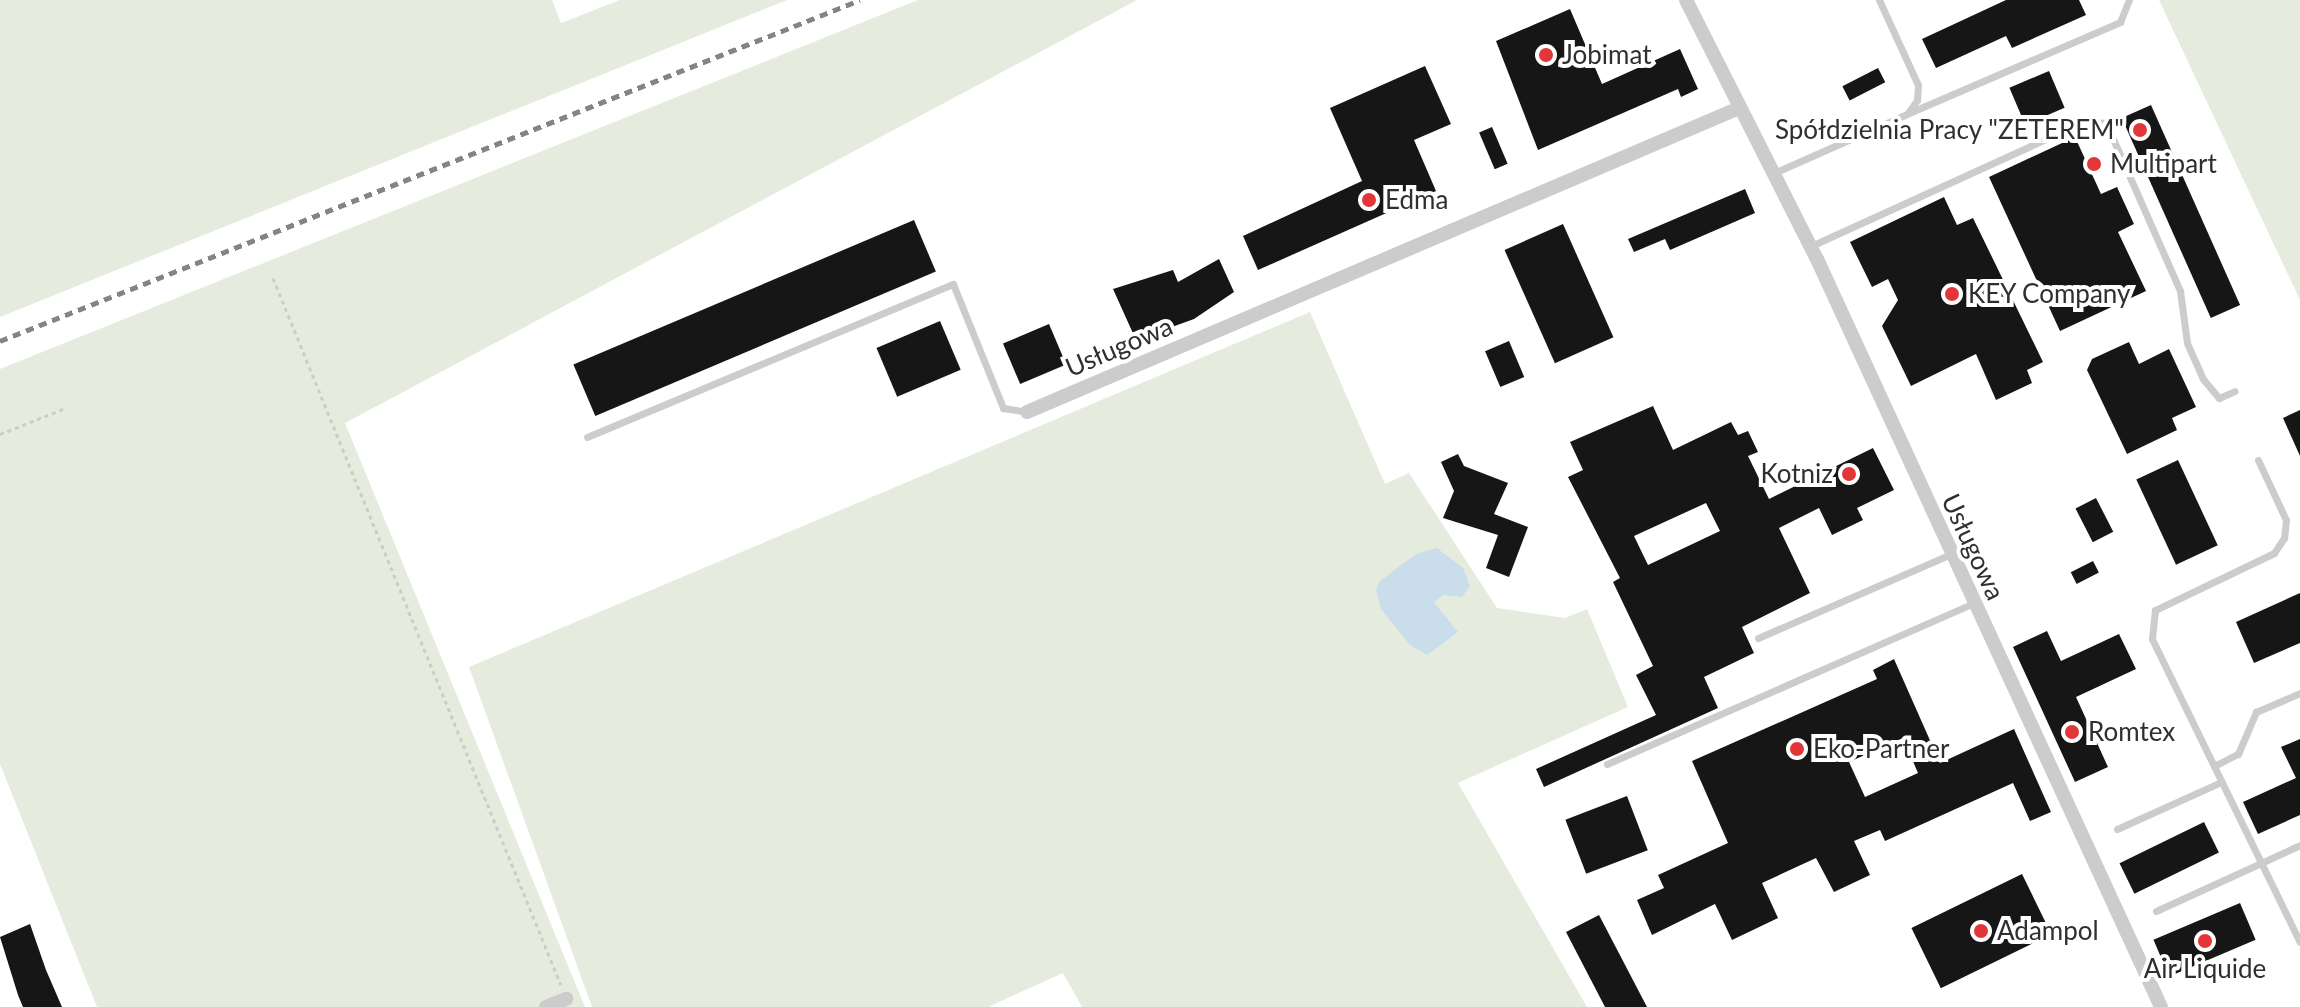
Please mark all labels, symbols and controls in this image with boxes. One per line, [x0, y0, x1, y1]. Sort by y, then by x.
place label: Jobimat [1562, 39, 1652, 71]
marker: Jobimat [1537, 46, 1555, 64]
place label: Spółdzielnia Pracy "ZETEREM" [1774, 114, 2124, 146]
marker: Spółdzielnia Pracy "ZETEREM" [2131, 121, 2149, 139]
place label: Multipart [2110, 148, 2217, 180]
marker: Multipart [2085, 155, 2103, 173]
place label: Edma [1385, 184, 1448, 216]
marker: Edma [1360, 191, 1378, 209]
place label: KEY Company [1968, 278, 2131, 310]
marker: KEY Company [1943, 285, 1961, 303]
street label: Usługowa [1061, 311, 1177, 383]
place label: Kotniz [1760, 458, 1833, 490]
marker: Kotniz [1840, 465, 1858, 483]
street label: Usługowa [1935, 489, 2011, 605]
place label: Romtex [2088, 716, 2175, 748]
marker: Romtex [2063, 723, 2081, 741]
place label: Eko-Partner [1813, 733, 1949, 765]
marker: Eko-Partner [1788, 740, 1806, 758]
place label: Adampol [1997, 915, 2099, 947]
marker: Adampol [1972, 922, 1990, 940]
marker: Air Liquide [2196, 932, 2214, 950]
place label: Air Liquide [2143, 953, 2267, 985]

